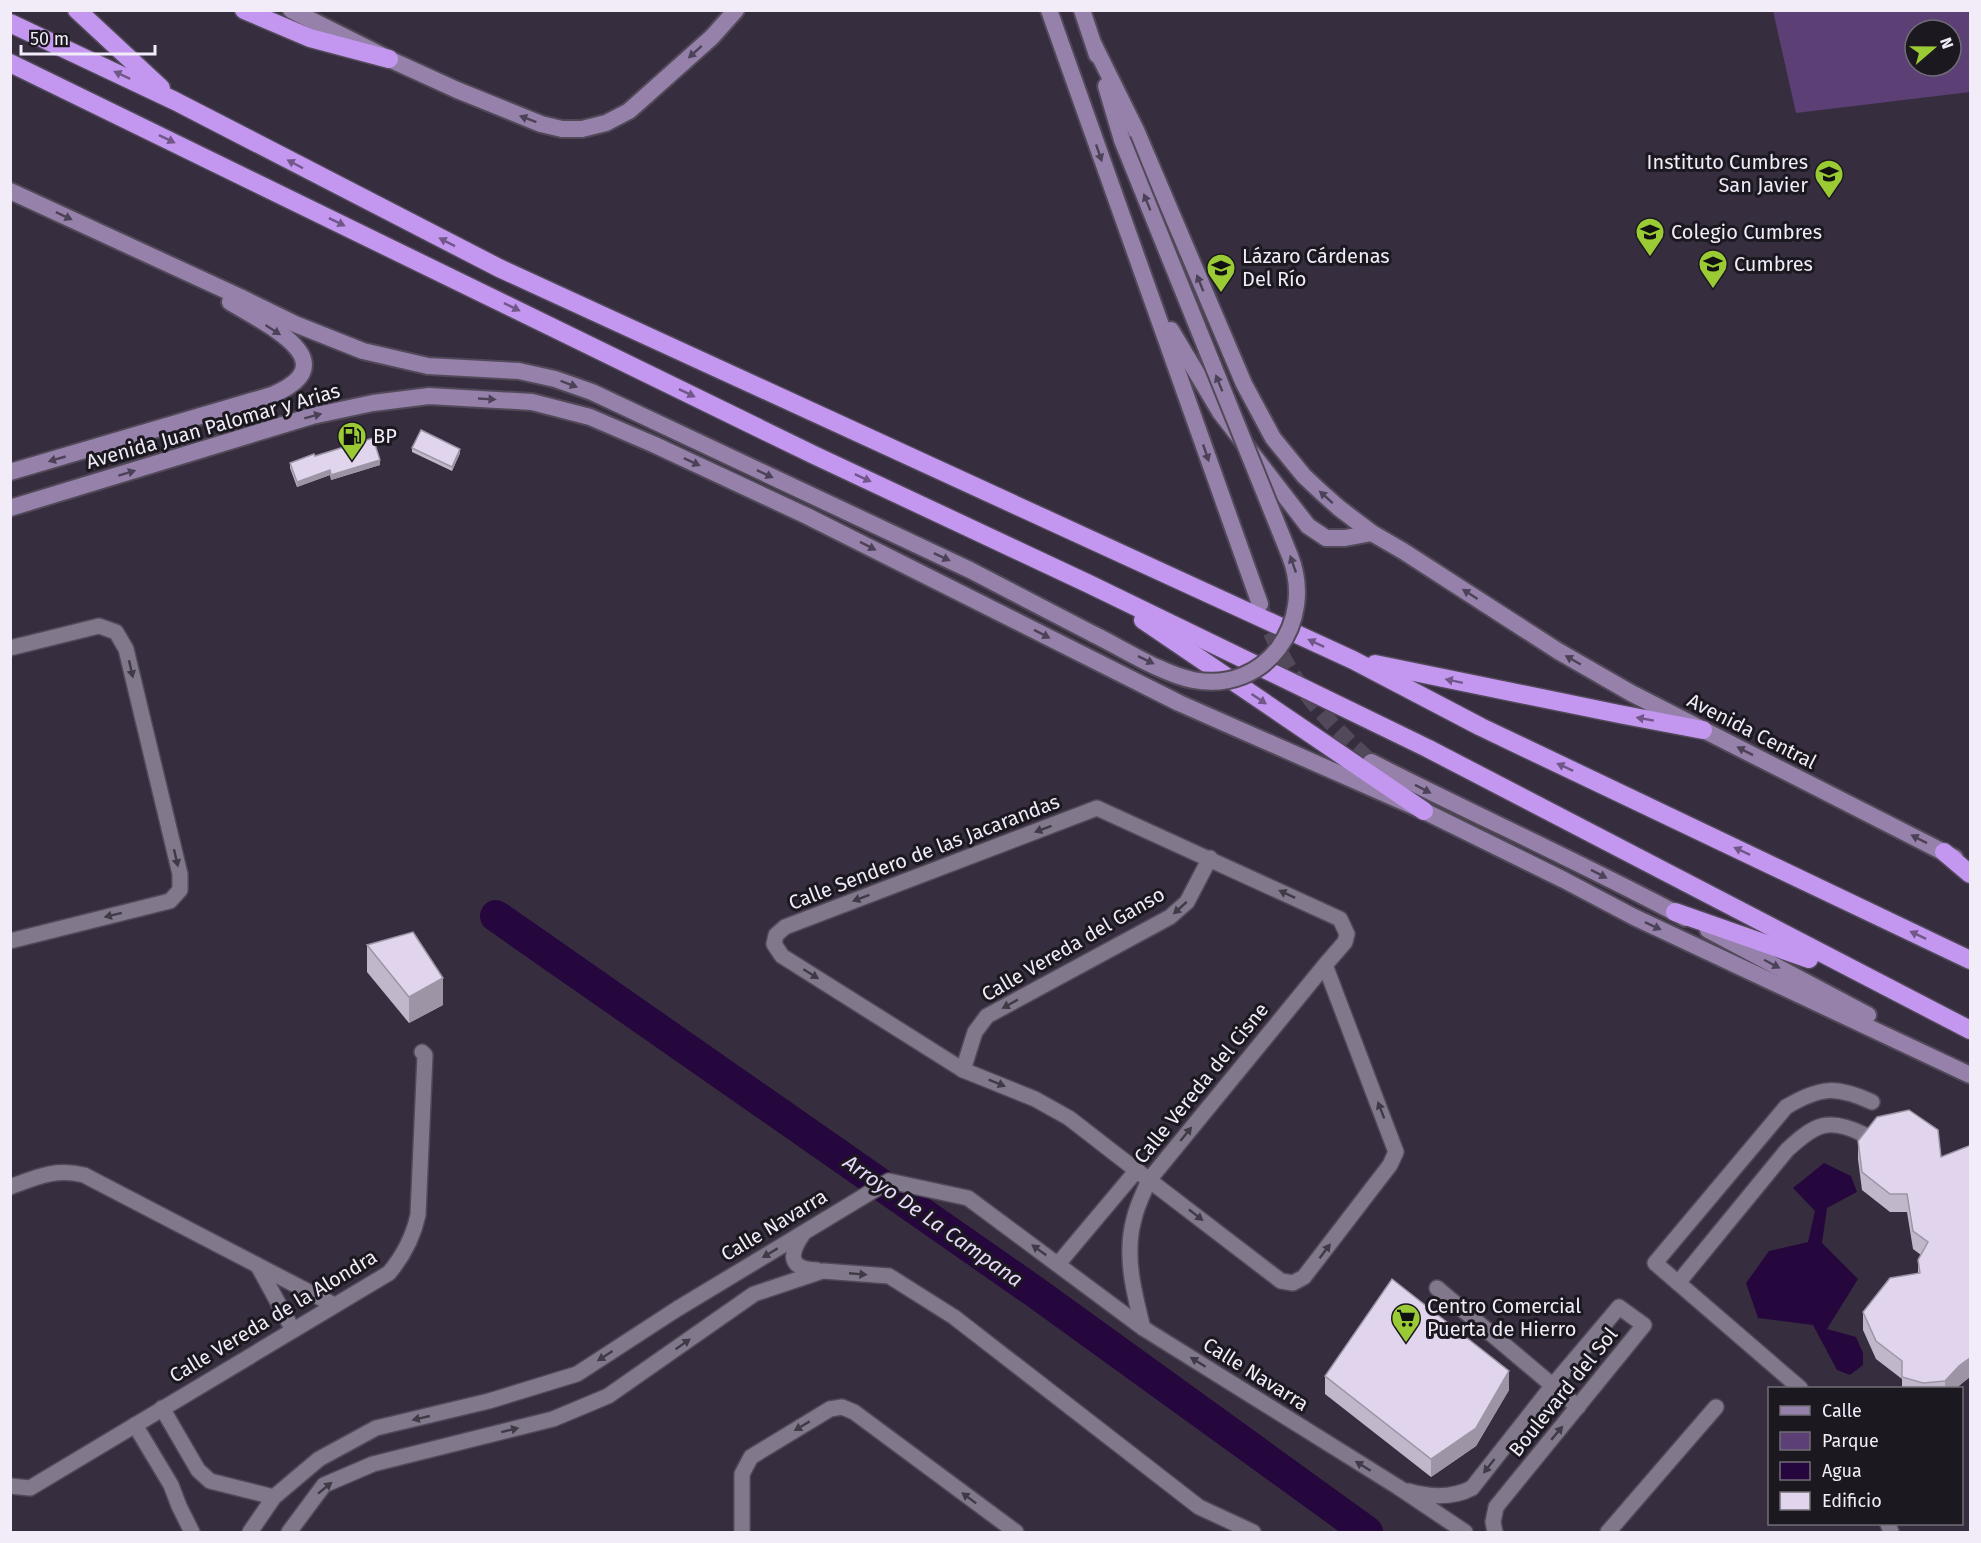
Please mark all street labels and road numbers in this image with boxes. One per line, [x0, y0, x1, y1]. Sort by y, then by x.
street label: Avenida Juan Palomar y Arias [83, 378, 343, 474]
street label: Avenida Central [1683, 688, 1821, 774]
street label: Calle Sendero de las Jacarandas [785, 789, 1063, 915]
street label: Calle Vereda del Ganso [977, 882, 1169, 1006]
street label: Calle Vereda del Cisne [1129, 998, 1273, 1168]
street label: Calle Navarra [716, 1184, 832, 1266]
street label: Calle Vereda de la Alondra [165, 1244, 381, 1388]
street label: Boulevard del Sol [1504, 1322, 1623, 1461]
street label: Calle Navarra [1199, 1332, 1313, 1416]

